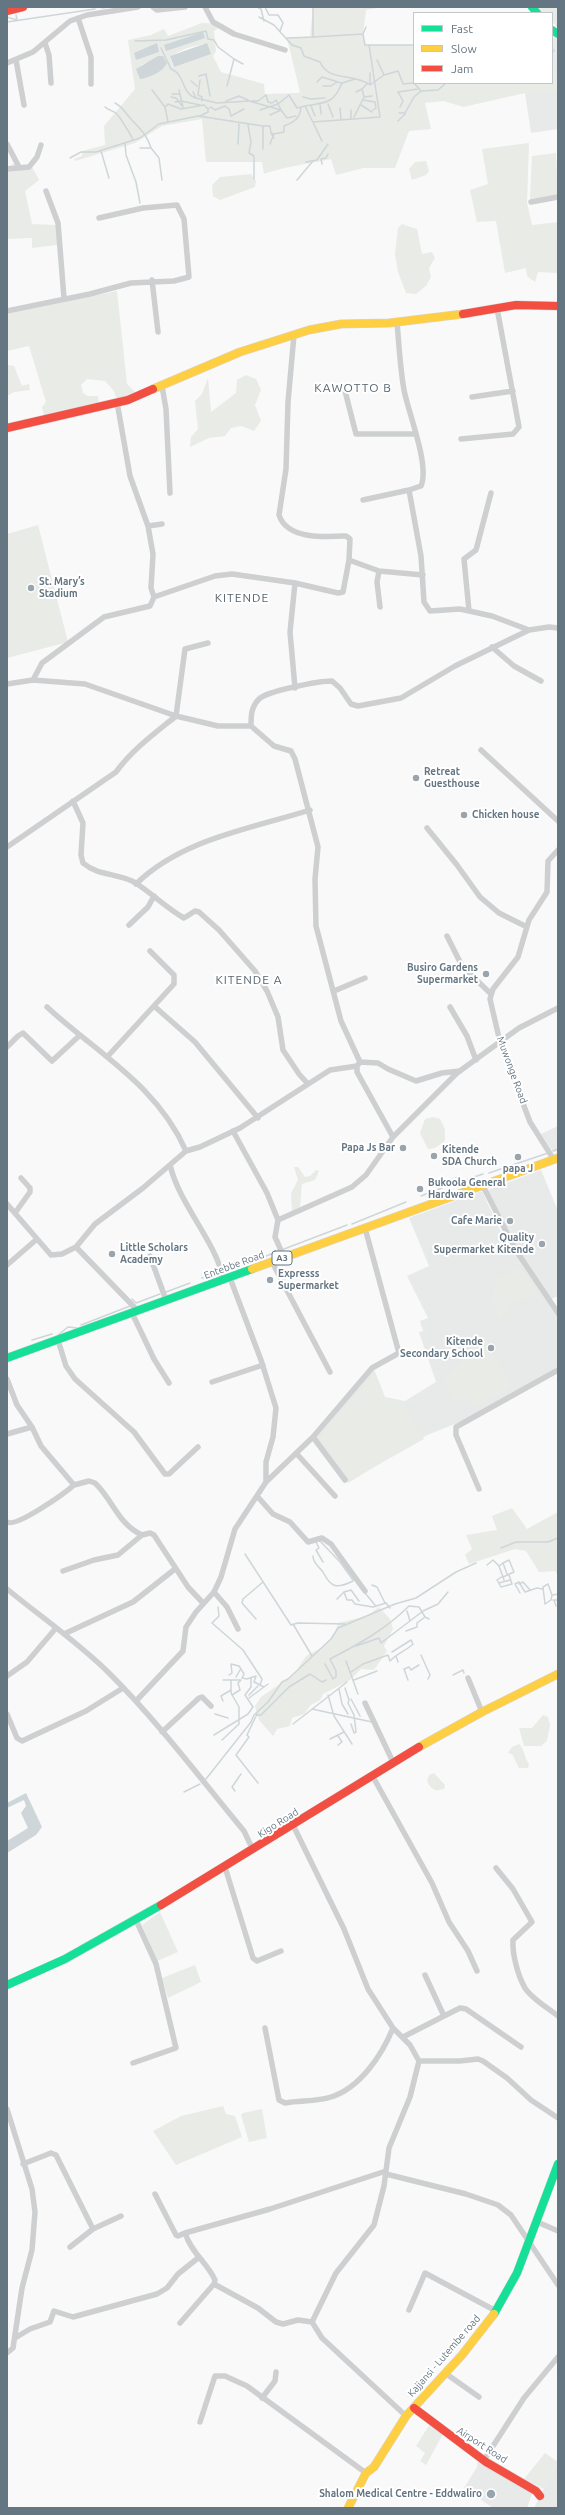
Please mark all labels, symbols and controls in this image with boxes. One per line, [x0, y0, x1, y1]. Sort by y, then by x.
legend [413, 12, 553, 84]
text: Fast [451, 22, 473, 35]
text: Slow [451, 42, 477, 55]
text: Jam [451, 62, 473, 75]
district label: KAWOTTO B [314, 381, 392, 395]
place label: St. Mary’s Stadium [39, 576, 85, 600]
marker: St. Mary’s Stadium [26, 583, 36, 593]
district label: KITENDE [215, 591, 269, 605]
place label: Retreat Guesthouse [424, 766, 480, 790]
marker: Retreat Guesthouse [411, 773, 421, 783]
place label: Chicken house [472, 809, 539, 821]
marker: Chicken house [459, 810, 469, 820]
place label: Busiro Gardens Supermarket [407, 962, 478, 986]
marker: Busiro Gardens Supermarket [481, 969, 491, 979]
district label: KITENDE A [215, 973, 283, 987]
street label: Muwonge Road [494, 1035, 530, 1105]
place label: Papa Js Bar [341, 1142, 395, 1154]
marker: Papa Js Bar [398, 1143, 408, 1153]
place label: Kitende SDA Church [442, 1144, 497, 1168]
marker: Kitende SDA Church [429, 1151, 439, 1161]
marker: papa J [513, 1152, 523, 1162]
place label: papa J [503, 1163, 533, 1175]
place label: Bukoola General Hardware [428, 1177, 506, 1200]
marker: Bukoola General Hardware [415, 1184, 425, 1194]
place label: Cafe Marie [451, 1215, 502, 1227]
marker: Cafe Marie [505, 1216, 515, 1226]
place label: Quality Supermarket Kitende [434, 1232, 534, 1256]
marker: Quality Supermarket Kitende [537, 1239, 547, 1249]
place label: Little Scholars Academy [120, 1242, 188, 1266]
marker: Little Scholars Academy [107, 1249, 117, 1259]
street label: Entebbe Road [202, 1249, 266, 1281]
road number: A3 [272, 1251, 292, 1265]
place label: Expresss Supermarket [278, 1268, 339, 1292]
marker: Expresss Supermarket [265, 1275, 275, 1285]
place label: Kitende Secondary School [400, 1336, 483, 1360]
marker: Kitende Secondary School [486, 1343, 496, 1353]
street label: Kigo Road [255, 1806, 301, 1840]
street label: Kajjansi - Lutembe road [405, 2313, 483, 2399]
street label: Airport Road [455, 2424, 509, 2466]
place label: Shalom Medical Centre - Eddwaliro [319, 2488, 482, 2500]
marker: Shalom Medical Centre - Eddwaliro [485, 2488, 497, 2500]

